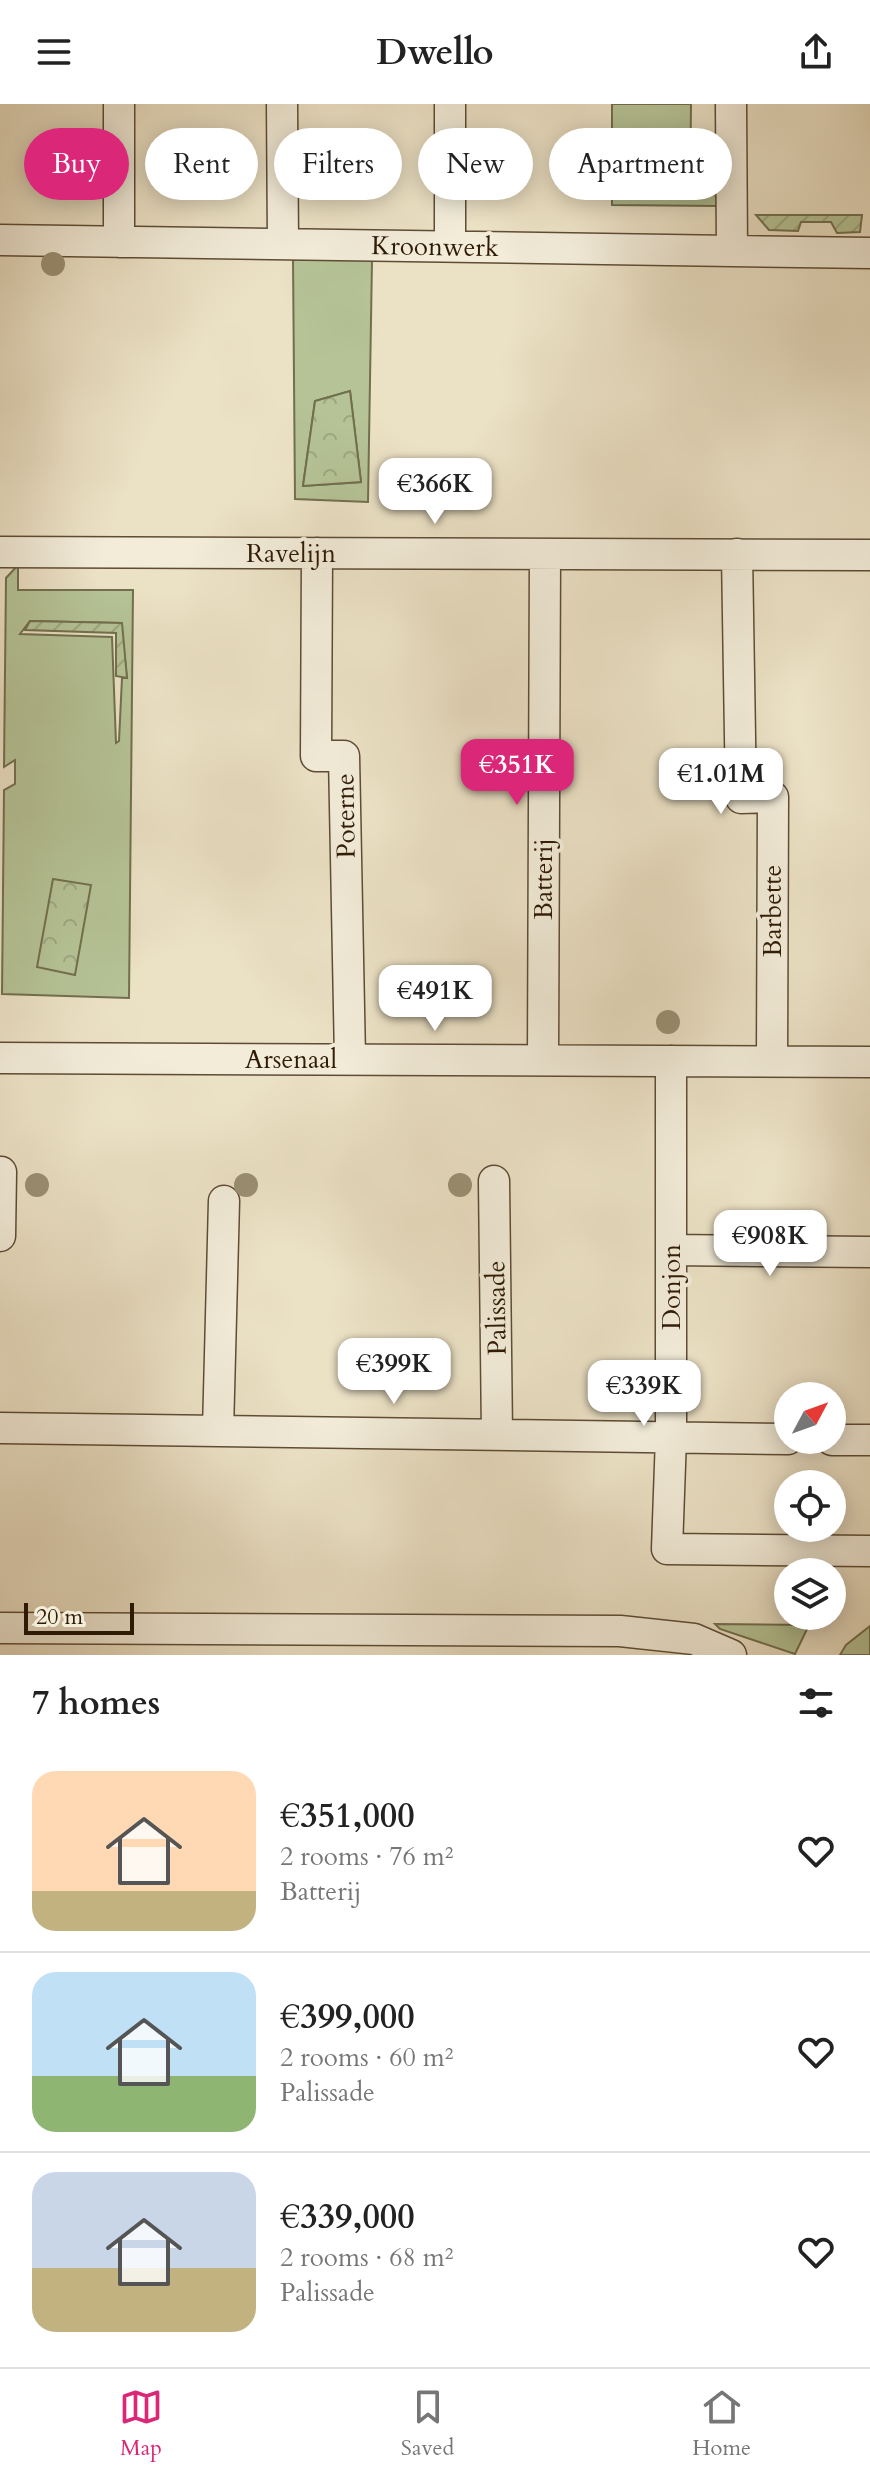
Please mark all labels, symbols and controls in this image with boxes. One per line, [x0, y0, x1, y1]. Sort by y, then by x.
text: Dwello [376, 28, 494, 77]
icon: menu [32, 30, 76, 74]
icon: share [794, 30, 838, 74]
chip: Buy [24, 128, 129, 200]
chip: Rent [145, 128, 258, 200]
chip: Filters [274, 128, 402, 200]
chip: New [418, 128, 533, 200]
chip: Apartment [549, 128, 732, 200]
street label: Kroonwerk [371, 228, 499, 265]
pin: €366K [379, 458, 491, 526]
text: €366K [397, 466, 473, 501]
street label: Ravelijn [246, 536, 336, 571]
pin: €351K [461, 739, 573, 807]
text: €351K [479, 747, 555, 782]
pin: €1.01M [656, 748, 786, 816]
text: €1.01M [677, 756, 765, 791]
street label: Poterne [327, 773, 364, 859]
street label: Batterij [526, 838, 561, 920]
street label: Barbette [755, 865, 790, 957]
pin: €491K [379, 965, 491, 1033]
text: €491K [397, 973, 473, 1008]
street label: Arsenaal [245, 1042, 338, 1077]
pin: €908K [714, 1210, 826, 1278]
text: €908K [732, 1218, 808, 1253]
street label: Donjon [654, 1244, 689, 1330]
street label: Palissade [478, 1260, 515, 1356]
pin: €399K [338, 1338, 450, 1406]
text: €399K [356, 1346, 432, 1381]
pin: €339K [588, 1360, 700, 1428]
text: €339K [606, 1368, 682, 1403]
north arrow [774, 1382, 846, 1454]
map controls [774, 1382, 846, 1630]
button: locate [774, 1470, 846, 1542]
button: layers [774, 1558, 846, 1630]
scale bar [24, 1599, 134, 1635]
text: 20 m [36, 1602, 83, 1632]
text: 7 homes [32, 1680, 160, 1726]
icon: filters [794, 1681, 838, 1725]
text: €351,000 [280, 1793, 415, 1839]
icon: home [96, 1803, 192, 1899]
icon: heart [794, 1829, 838, 1873]
text: 2 rooms · 76 m² [280, 1839, 453, 1874]
text: Batterij [280, 1874, 361, 1909]
text: €399,000 [280, 1994, 415, 2040]
icon: home [96, 2004, 192, 2100]
icon: heart [794, 2030, 838, 2074]
text: 2 rooms · 60 m² [280, 2040, 453, 2075]
text: Palissade [280, 2075, 375, 2110]
text: €339,000 [280, 2194, 415, 2240]
icon: home [96, 2204, 192, 2300]
icon: heart [794, 2230, 838, 2274]
text: 2 rooms · 68 m² [280, 2240, 453, 2275]
text: Palissade [280, 2275, 375, 2310]
tab: Map [119, 2385, 163, 2463]
tab: Saved [401, 2385, 454, 2463]
tab: Home [692, 2385, 751, 2463]

